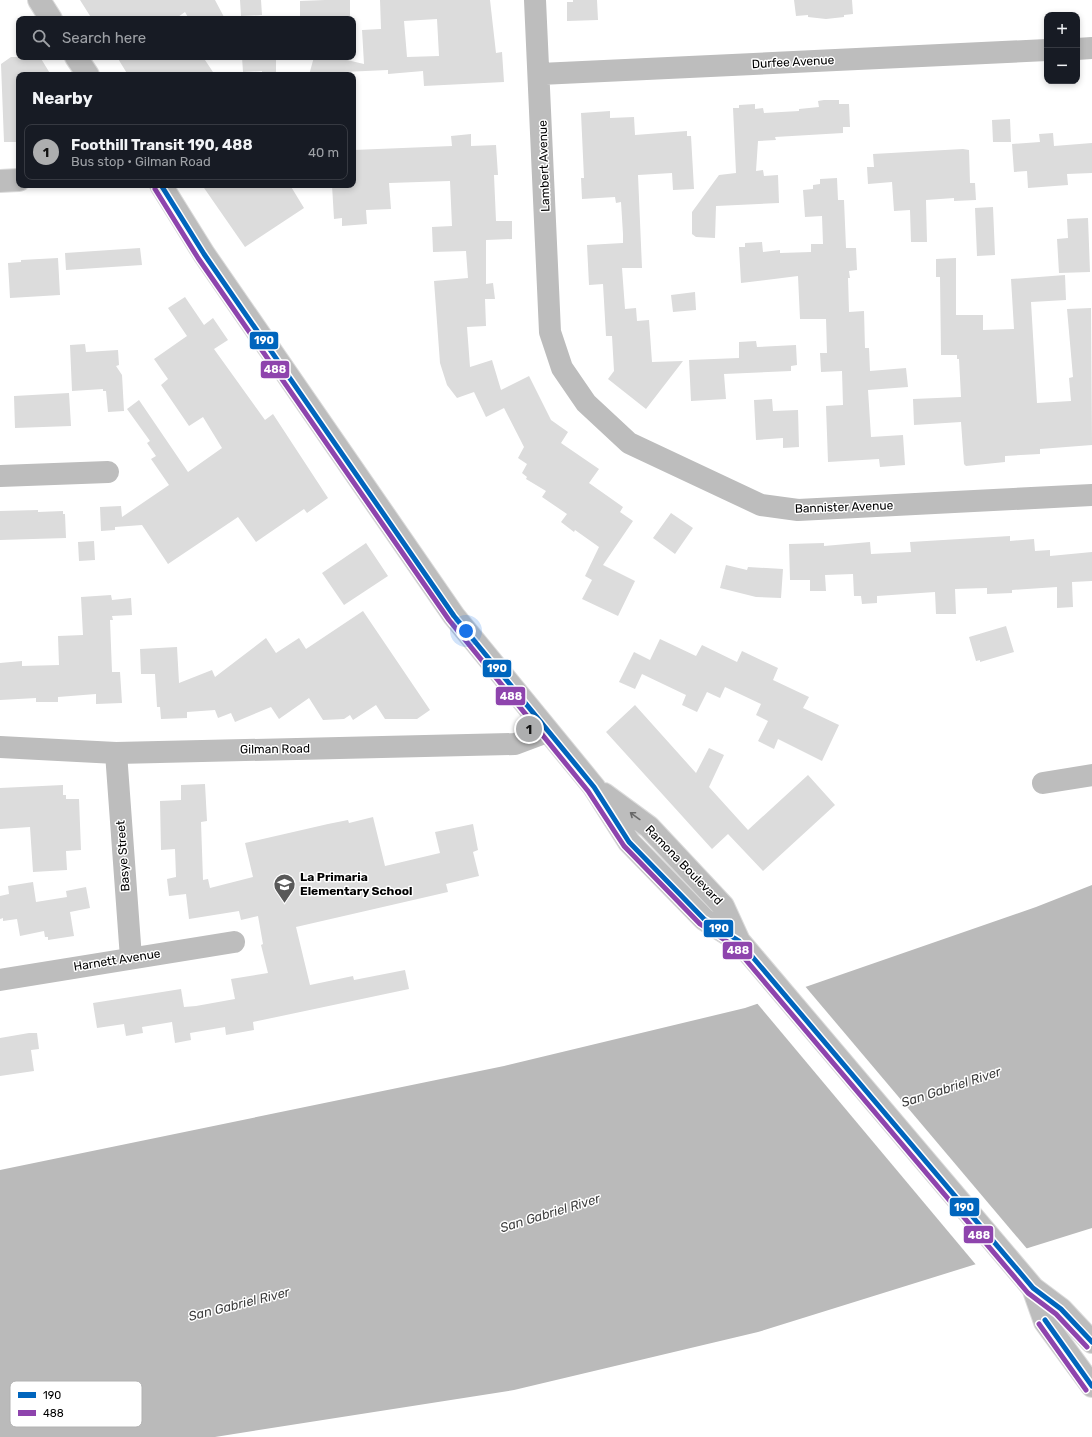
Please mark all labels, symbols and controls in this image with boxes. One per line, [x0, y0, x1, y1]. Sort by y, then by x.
map controls [1044, 12, 1080, 84]
button: + [1044, 12, 1080, 48]
search box [16, 16, 356, 60]
icon: search [30, 27, 52, 49]
text: Search here [62, 29, 146, 47]
button: − [1044, 48, 1080, 84]
street label: Durfee Avenue [751, 53, 835, 71]
text: Nearby [32, 88, 93, 108]
street label: Lambert Avenue [535, 120, 553, 212]
text: Foothill Transit 190, 488 [71, 136, 253, 154]
text: 1 [43, 145, 49, 160]
text: 40 m [308, 145, 339, 160]
text: Bus stop · Gilman Road [71, 154, 211, 169]
line badge: 190 [249, 331, 279, 350]
text: 190 [254, 334, 274, 347]
line badge: 488 [260, 360, 290, 379]
text: 488 [264, 363, 286, 376]
street label: Bannister Avenue [795, 498, 894, 516]
your location [456, 621, 476, 641]
line badge: 190 [482, 659, 512, 678]
text: 190 [487, 662, 507, 675]
line badge: 488 [495, 686, 526, 706]
text: 488 [500, 690, 522, 703]
pin: 1 [516, 714, 542, 744]
street label: Gilman Road [240, 741, 310, 757]
one-way arrow [629, 812, 640, 821]
street label: Basye Street [114, 820, 132, 892]
street label: Ramona Boulevard [642, 822, 726, 908]
place label: La Primaria Elementary School [300, 870, 412, 898]
school or university icon: La Primaria Elementary School [272, 871, 298, 904]
line badge: 190 [703, 919, 734, 938]
text: 190 [709, 922, 729, 935]
line badge: 488 [722, 941, 753, 960]
text: 488 [727, 944, 749, 957]
street label: Harnett Avenue [73, 946, 162, 974]
water label: San Gabriel River [899, 1064, 1004, 1110]
water label: San Gabriel River [498, 1190, 603, 1235]
line badge: 190 [949, 1197, 980, 1217]
text: 190 [954, 1201, 974, 1214]
line badge: 488 [963, 1225, 994, 1244]
text: 488 [968, 1229, 990, 1242]
water label: San Gabriel River [187, 1284, 292, 1324]
legend [10, 1381, 142, 1427]
text: 190 [43, 1389, 61, 1402]
text: 488 [43, 1407, 64, 1420]

